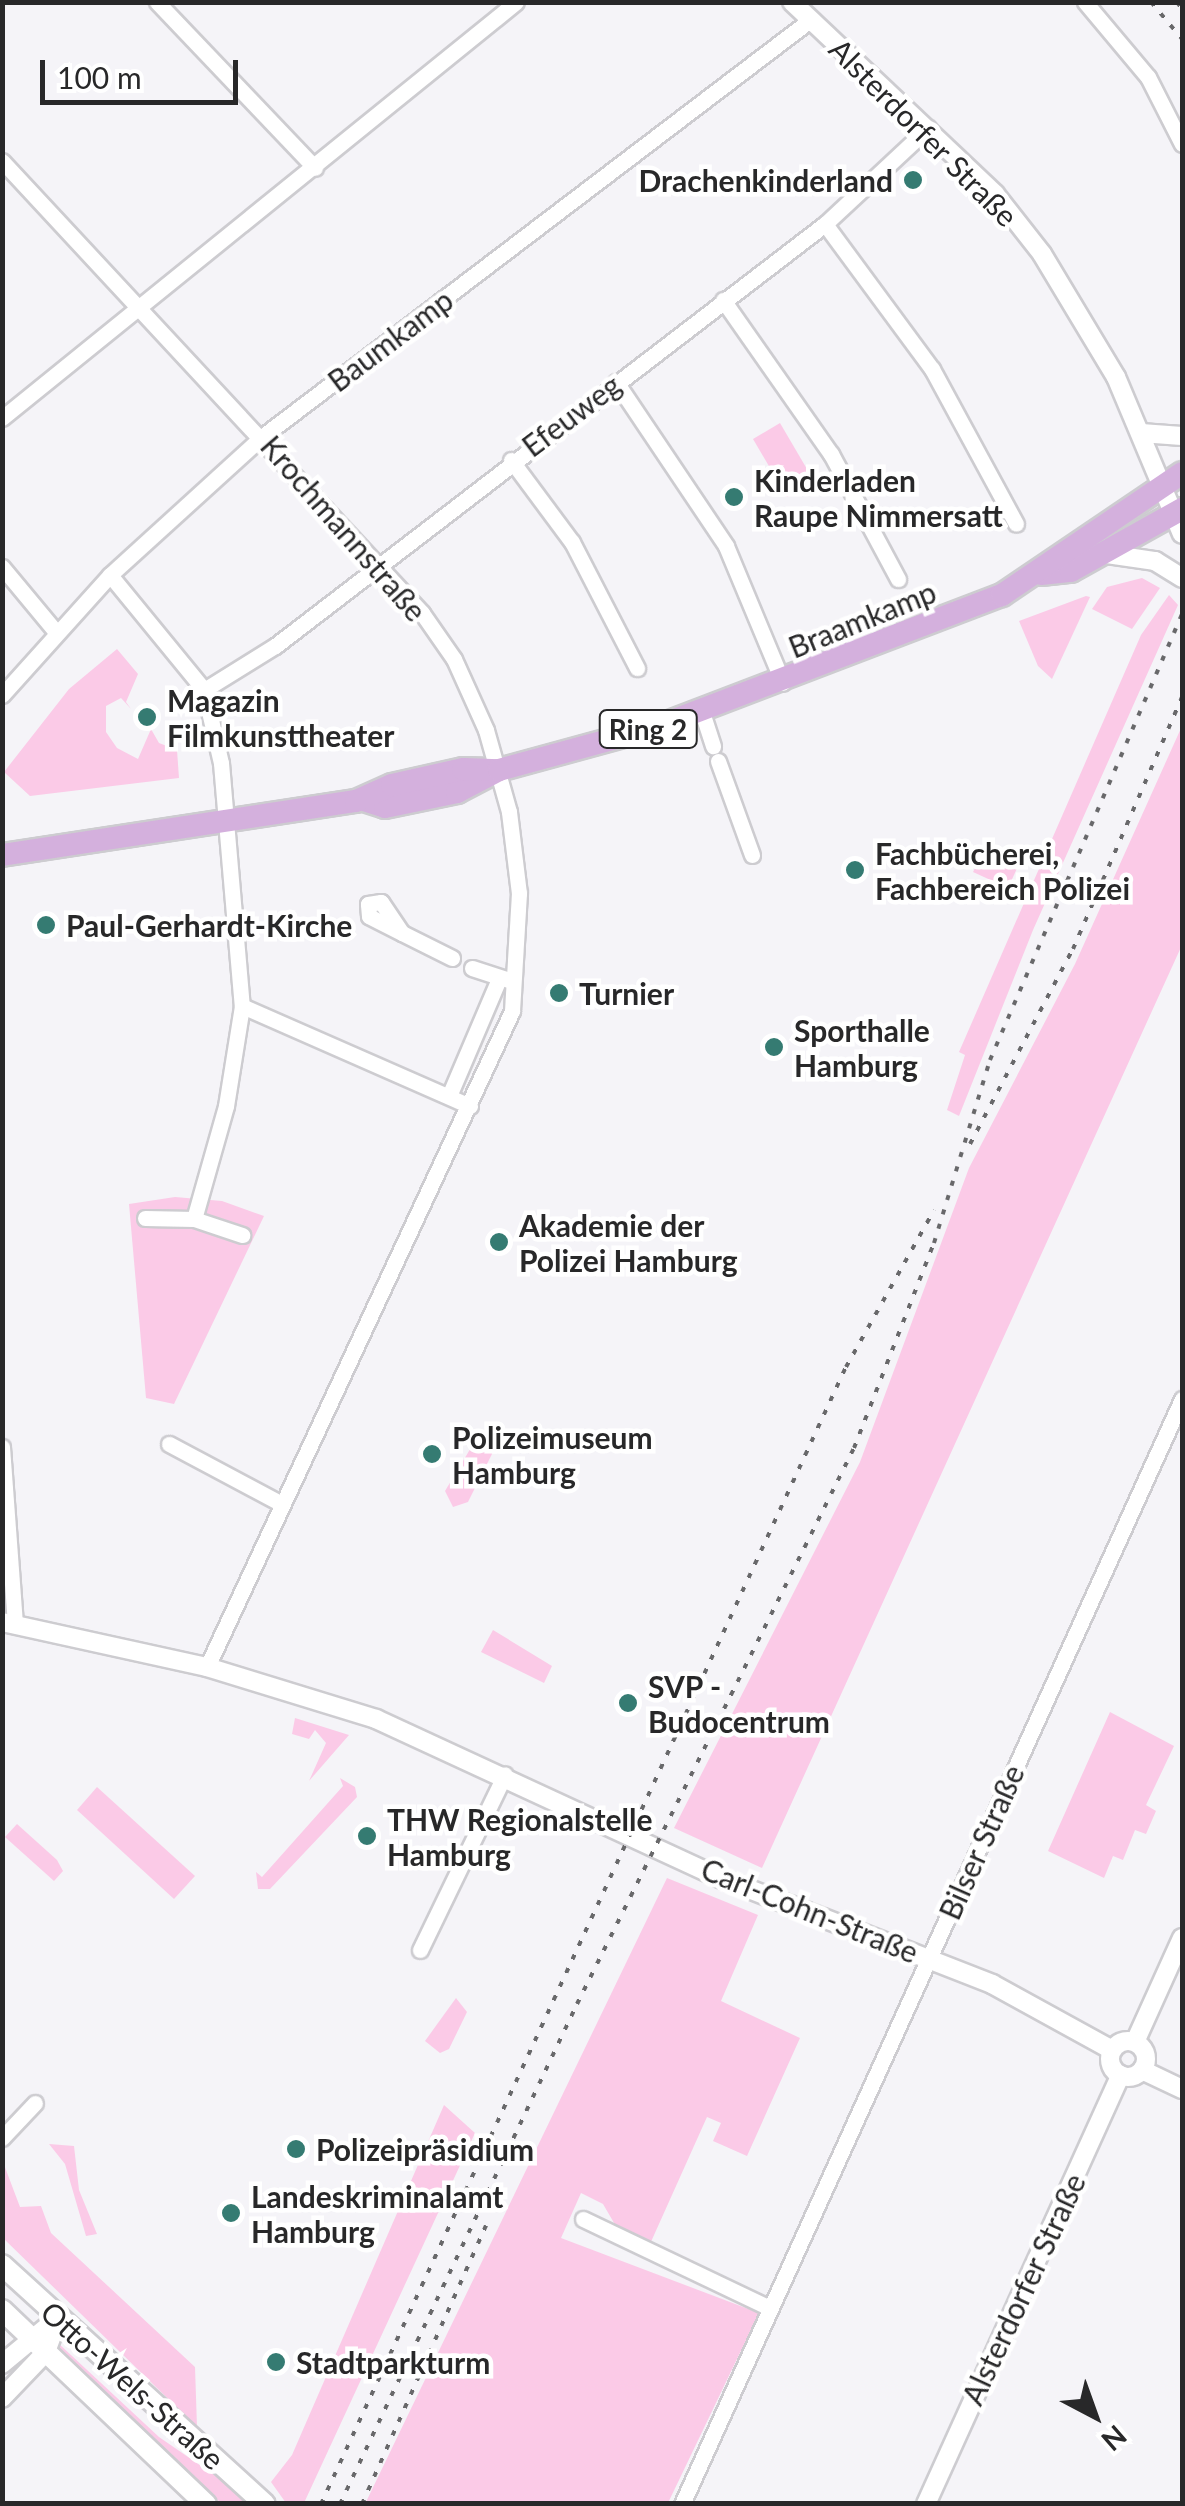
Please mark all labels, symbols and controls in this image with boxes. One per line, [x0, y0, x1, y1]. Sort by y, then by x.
street label: Alsterdorfer Straße [822, 30, 1026, 234]
scale bar [45, 40, 242, 102]
text: 100 m [57, 59, 142, 95]
place label: Drachenkinderland [638, 162, 893, 198]
marker: Drachenkinderland [902, 169, 924, 191]
street label: Baumkamp [320, 281, 460, 399]
street label: Efeuweg [515, 366, 627, 464]
street label: Krochmannstraße [254, 428, 434, 628]
place label: Kinderladen Raupe Nimmersatt [754, 462, 1003, 532]
marker: Kinderladen Raupe Nimmersatt [723, 486, 745, 508]
street label: Braamkamp [783, 573, 941, 665]
place label: Magazin Filmkunsttheater [167, 682, 395, 752]
marker: Magazin Filmkunsttheater [136, 706, 158, 728]
road number: Ring 2 [598, 706, 698, 752]
place label: Fachbücherei, Fachbereich Polizei [875, 835, 1130, 906]
marker: Fachbücherei, Fachbereich Polizei [844, 859, 866, 881]
place label: Paul-Gerhardt-Kirche [66, 907, 352, 943]
marker: Paul-Gerhardt-Kirche [35, 914, 57, 936]
place label: Turnier [579, 975, 674, 1011]
marker: Turnier [548, 982, 570, 1004]
place label: Sporthalle Hamburg [794, 1012, 930, 1082]
marker: Sporthalle Hamburg [763, 1036, 785, 1058]
place label: Akademie der Polizei Hamburg [519, 1207, 738, 1278]
marker: Akademie der Polizei Hamburg [488, 1231, 510, 1253]
place label: Polizeimuseum Hamburg [452, 1419, 653, 1490]
marker: Polizeimuseum Hamburg [421, 1443, 443, 1465]
place label: SVP - Budocentrum [648, 1668, 830, 1738]
marker: SVP - Budocentrum [617, 1692, 639, 1714]
street label: Bilser Straße [931, 1759, 1031, 1925]
place label: THW Regionalstelle Hamburg [387, 1801, 653, 1872]
marker: THW Regionalstelle Hamburg [356, 1825, 378, 1847]
street label: Carl-Cohn-Straße [696, 1850, 924, 1970]
place label: Polizeipräsidium [316, 2131, 534, 2167]
marker: Polizeipräsidium [285, 2138, 307, 2160]
street label: Alsterdorfer Straße [954, 2167, 1092, 2411]
place label: Landeskriminalamt Hamburg [251, 2178, 503, 2248]
marker: Landeskriminalamt Hamburg [220, 2202, 242, 2224]
street label: Otto-Wels-Straße [34, 2293, 232, 2477]
place label: Stadtparkturm [296, 2344, 490, 2380]
marker: Stadtparkturm [265, 2351, 287, 2373]
north arrow [1045, 2366, 1145, 2466]
text: N [1095, 2419, 1134, 2459]

